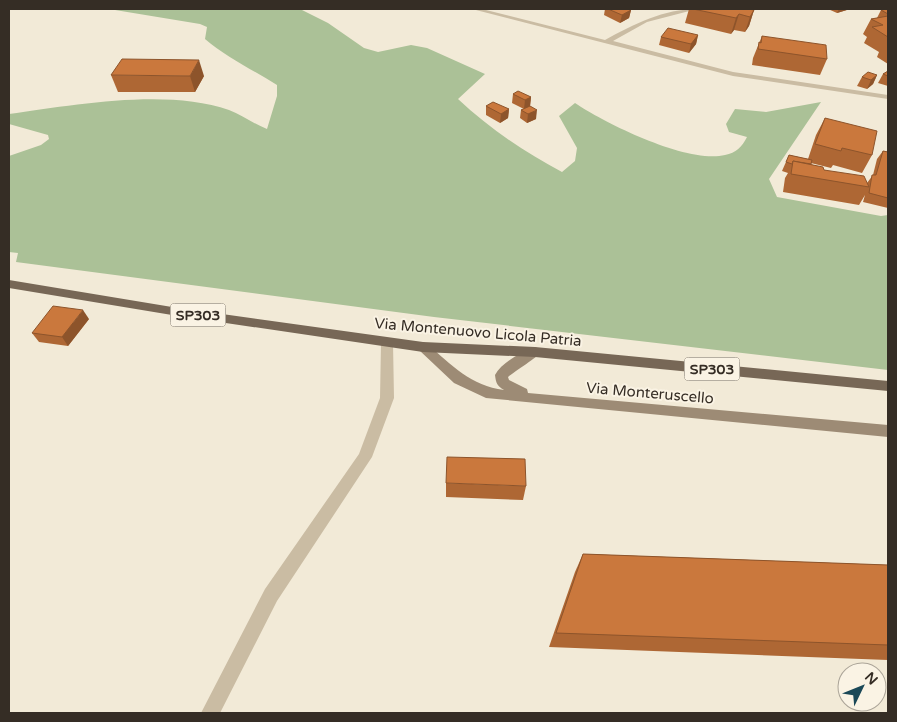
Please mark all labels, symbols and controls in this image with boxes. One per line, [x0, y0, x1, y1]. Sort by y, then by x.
road number: SP303 [170, 304, 226, 326]
street label: Via Montenuovo Licola Patria [374, 314, 582, 350]
road number: SP303 [684, 358, 740, 380]
street label: Via Monteruscello [586, 378, 714, 408]
north arrow [837, 662, 887, 712]
text: N [861, 669, 881, 688]

